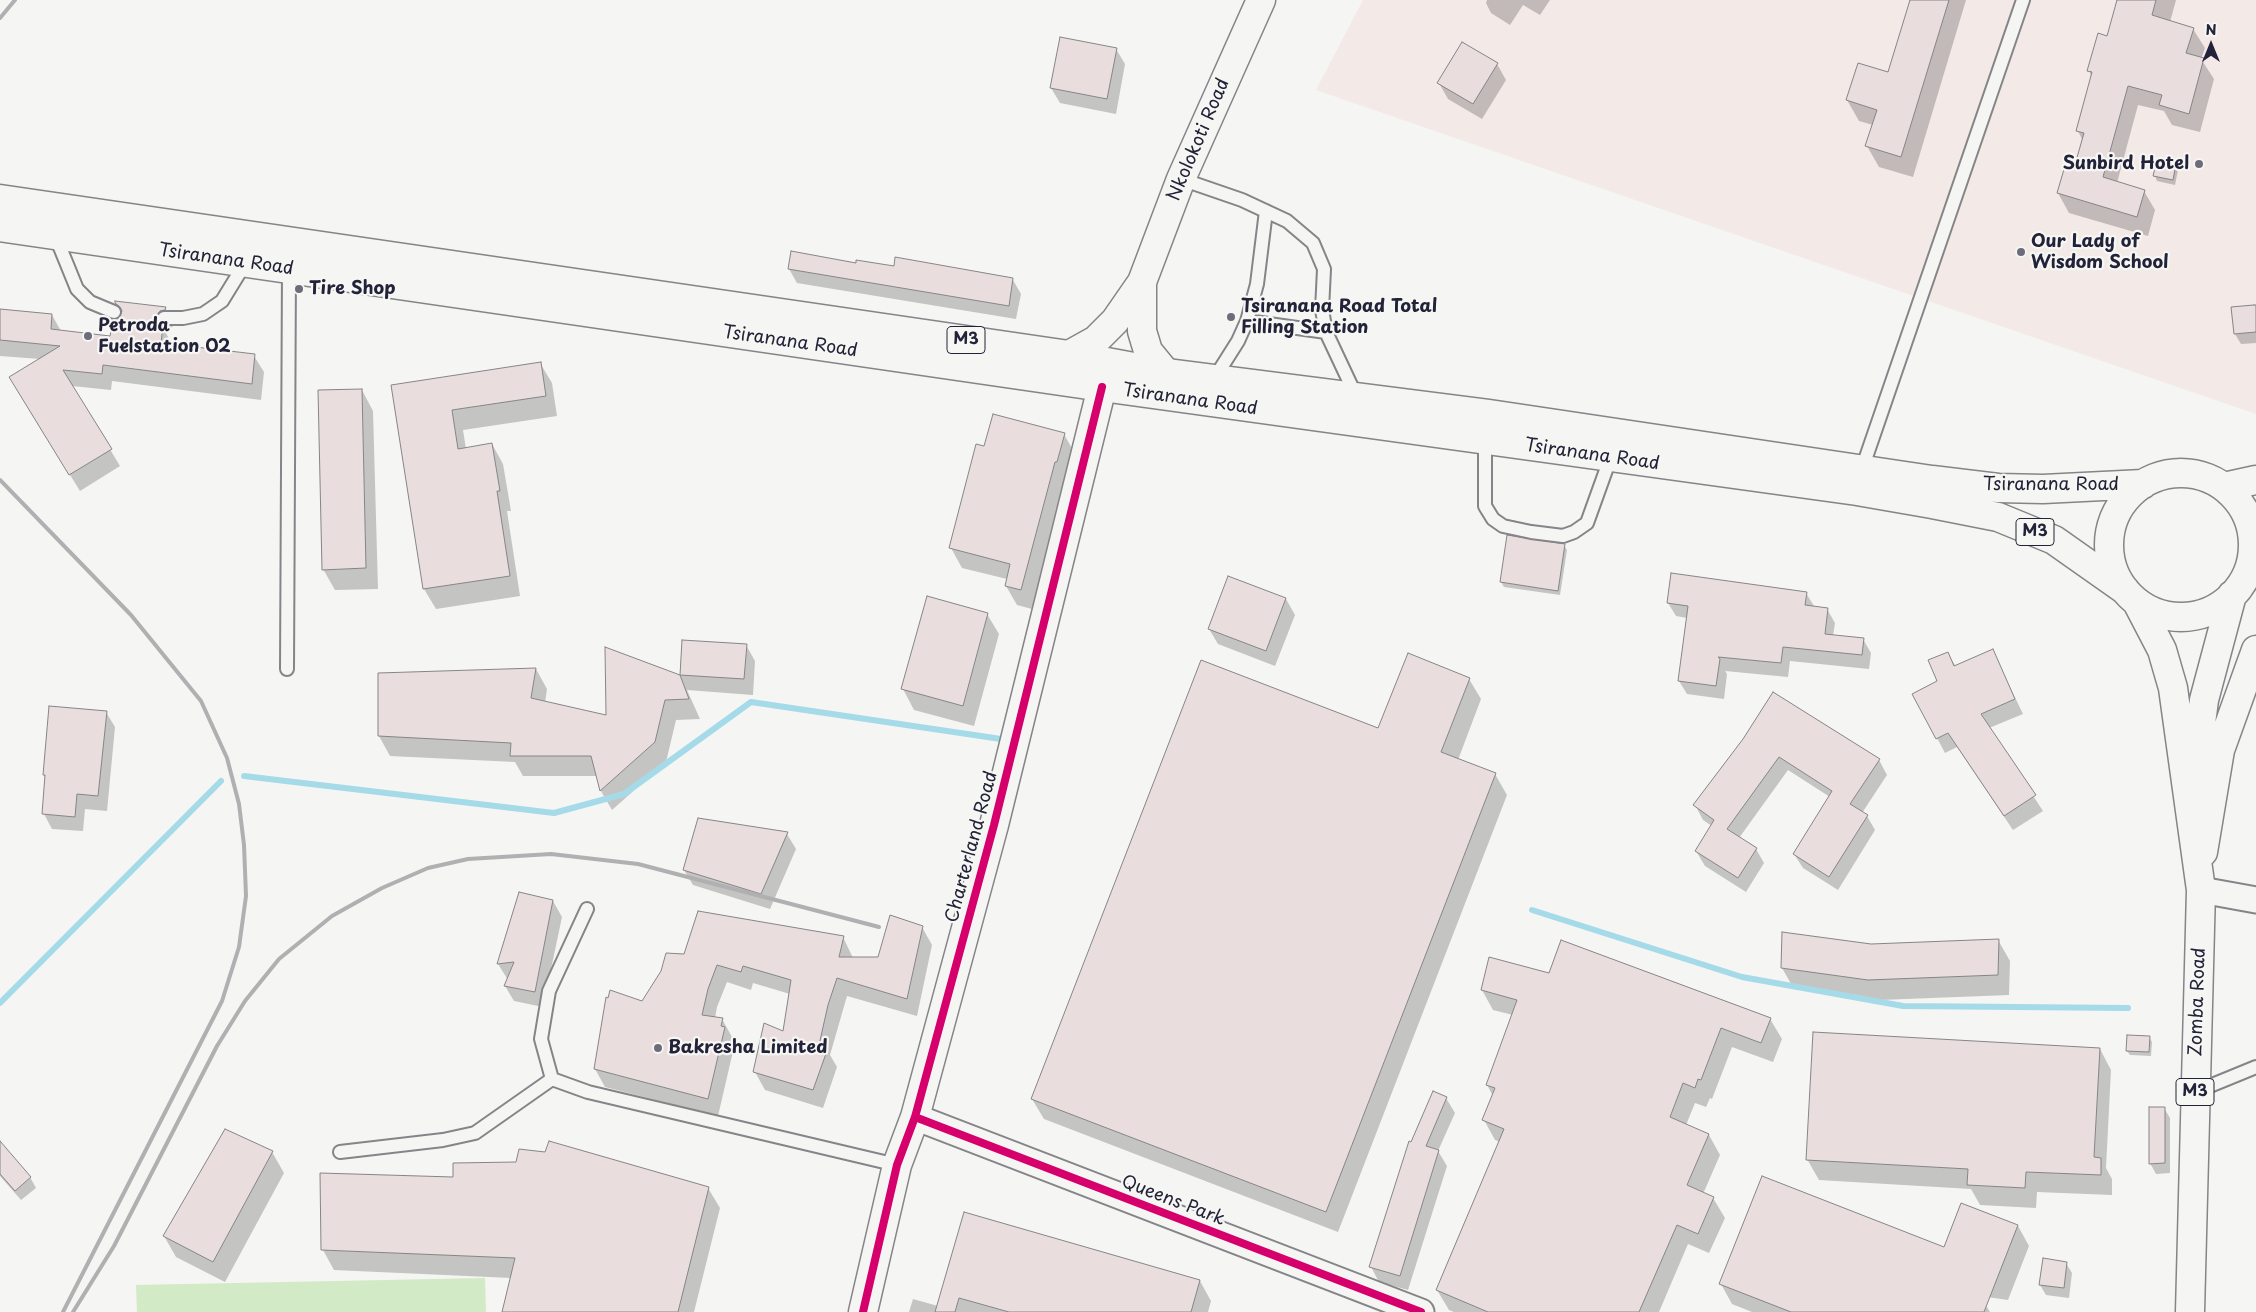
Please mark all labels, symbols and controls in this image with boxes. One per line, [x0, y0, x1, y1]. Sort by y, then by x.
text: N [2205, 19, 2217, 40]
north arrow [2186, 20, 2236, 70]
street label: Nkolokoti Road [1163, 75, 1235, 205]
place label: Sunbird Hotel [2063, 153, 2189, 175]
marker: Sunbird Hotel [2193, 158, 2205, 170]
place label: Our Lady of Wisdom School [2031, 231, 2169, 274]
street label: Tsiranana Road [157, 240, 295, 280]
marker: Our Lady of Wisdom School [2015, 246, 2027, 258]
place label: Tire Shop [309, 278, 395, 300]
marker: Tire Shop [293, 283, 305, 295]
place label: Tsiranana Road Total Filling Station [1241, 296, 1437, 338]
marker: Tsiranana Road Total Filling Station [1225, 311, 1237, 323]
place label: Petroda Fuelstation 02 [98, 315, 231, 358]
street label: Tsiranana Road [721, 322, 859, 362]
road number: M3 [947, 326, 985, 354]
marker: Petroda Fuelstation 02 [82, 330, 94, 342]
street label: Tsiranana Road [1121, 380, 1259, 420]
street label: Tsiranana Road [1523, 435, 1661, 475]
street label: Tsiranana Road [1983, 474, 2119, 496]
road number: M3 [2016, 518, 2054, 546]
street label: Charterland Road [941, 769, 1003, 925]
street label: Zomba Road [2185, 947, 2211, 1057]
place label: Bakresha Limited [668, 1037, 827, 1059]
marker: Bakresha Limited [652, 1042, 664, 1054]
road number: M3 [2176, 1078, 2214, 1106]
street label: Queens Park [1118, 1171, 1228, 1231]

